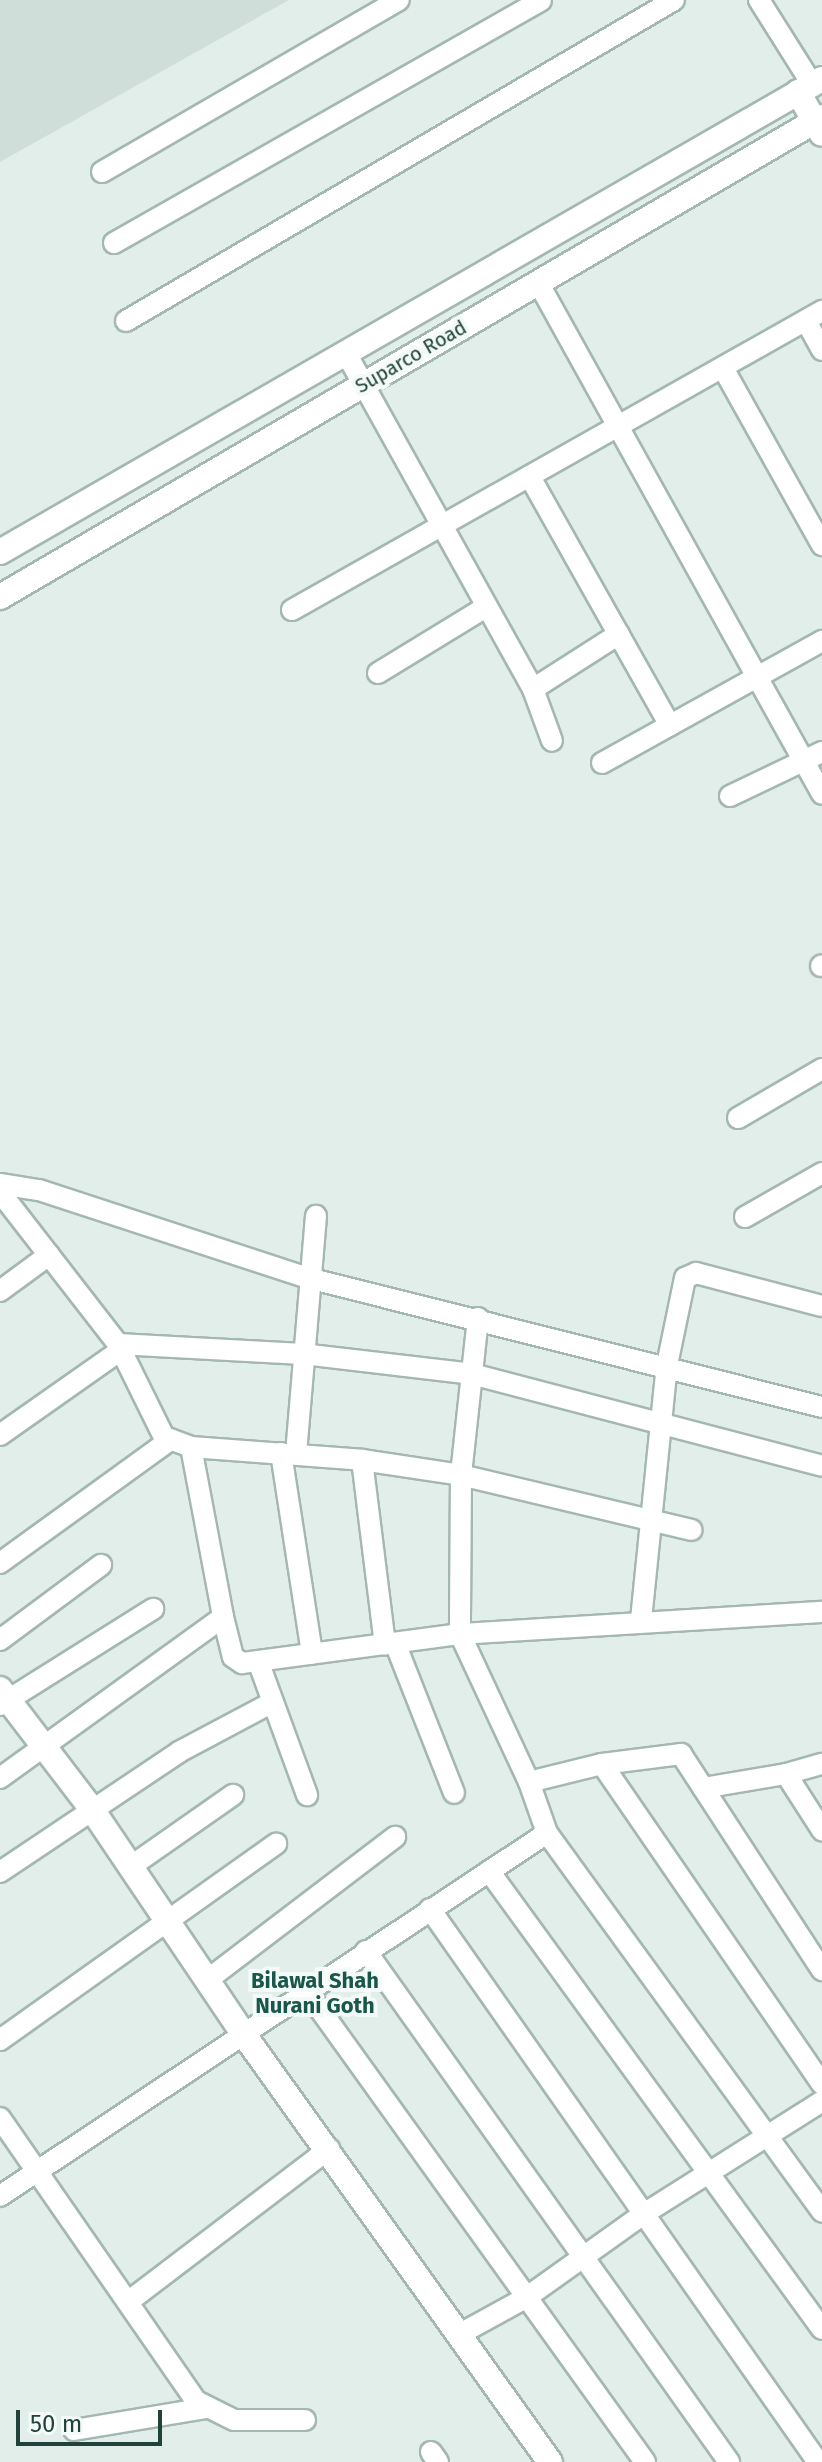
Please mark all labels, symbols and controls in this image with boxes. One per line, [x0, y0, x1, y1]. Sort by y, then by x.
street label: Suparco Road [351, 315, 471, 399]
district label: Bilawal Shah Nurani Goth [251, 1967, 379, 2018]
scale bar [20, 2394, 166, 2444]
text: 50 m [30, 2410, 82, 2438]

